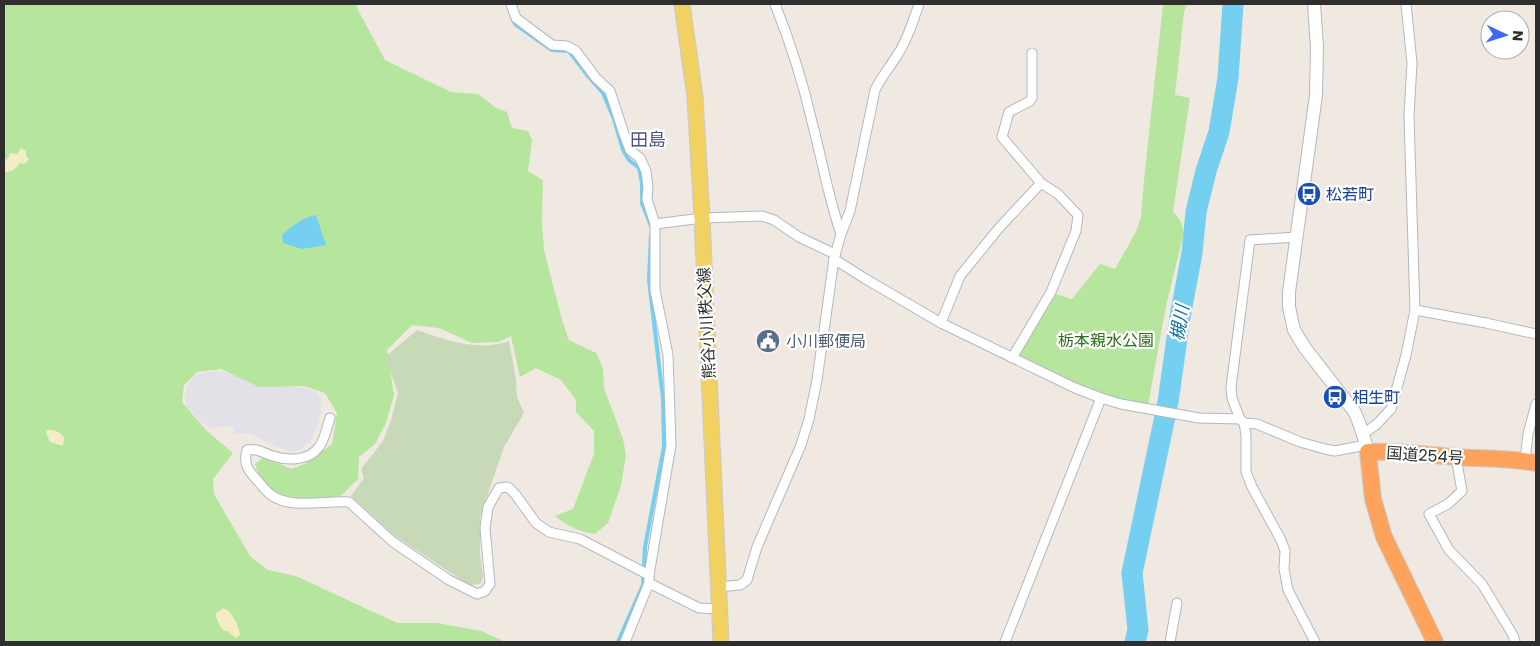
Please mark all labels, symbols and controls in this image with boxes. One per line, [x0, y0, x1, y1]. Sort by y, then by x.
north arrow [1480, 10, 1530, 60]
text: N [1508, 30, 1528, 42]
district label: 田島 [630, 127, 666, 152]
bus stop icon: 松若町 [1296, 181, 1322, 207]
place label: 松若町 [1326, 183, 1374, 206]
street label: 熊谷小川秩父線 [692, 266, 721, 380]
water label: 槻川 [1164, 301, 1195, 343]
public building icon: 小川郵便局 [755, 328, 781, 354]
park label: 栃本親水公園 [1058, 329, 1154, 352]
place label: 小川郵便局 [786, 330, 866, 353]
bus stop icon: 相生町 [1322, 384, 1348, 410]
place label: 相生町 [1352, 386, 1400, 409]
street label: 国道254号 [1386, 441, 1464, 470]

